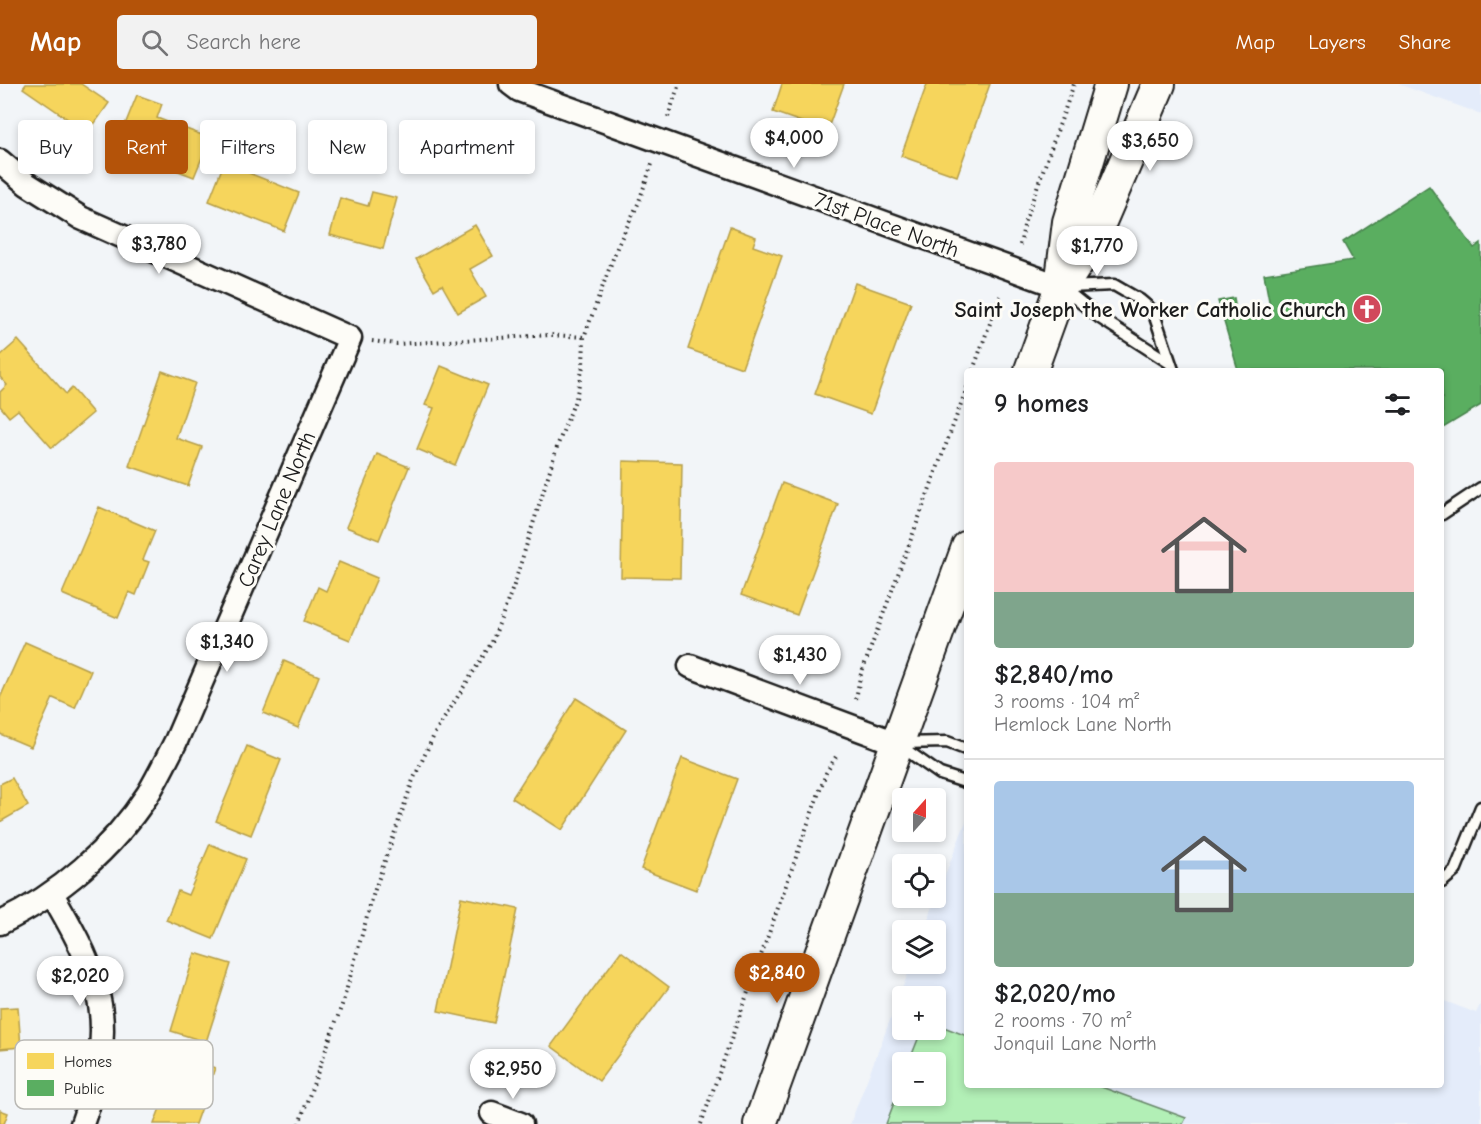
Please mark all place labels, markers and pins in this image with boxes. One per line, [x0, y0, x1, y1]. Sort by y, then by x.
pin: $4,000 [745, 118, 843, 169]
pin: $3,650 [1101, 121, 1199, 172]
pin: $3,780 [110, 224, 208, 275]
pin: $1,770 [1048, 226, 1146, 277]
church icon: Saint Joseph the Worker Catholic Church [1351, 293, 1383, 325]
place label: Saint Joseph the Worker Catholic Church [955, 297, 1346, 323]
pin: $1,340 [178, 622, 276, 673]
pin: $1,430 [751, 635, 849, 686]
pin: $2,840 [728, 953, 826, 1004]
pin: $2,020 [31, 956, 129, 1007]
pin: $2,950 [464, 1049, 562, 1100]

